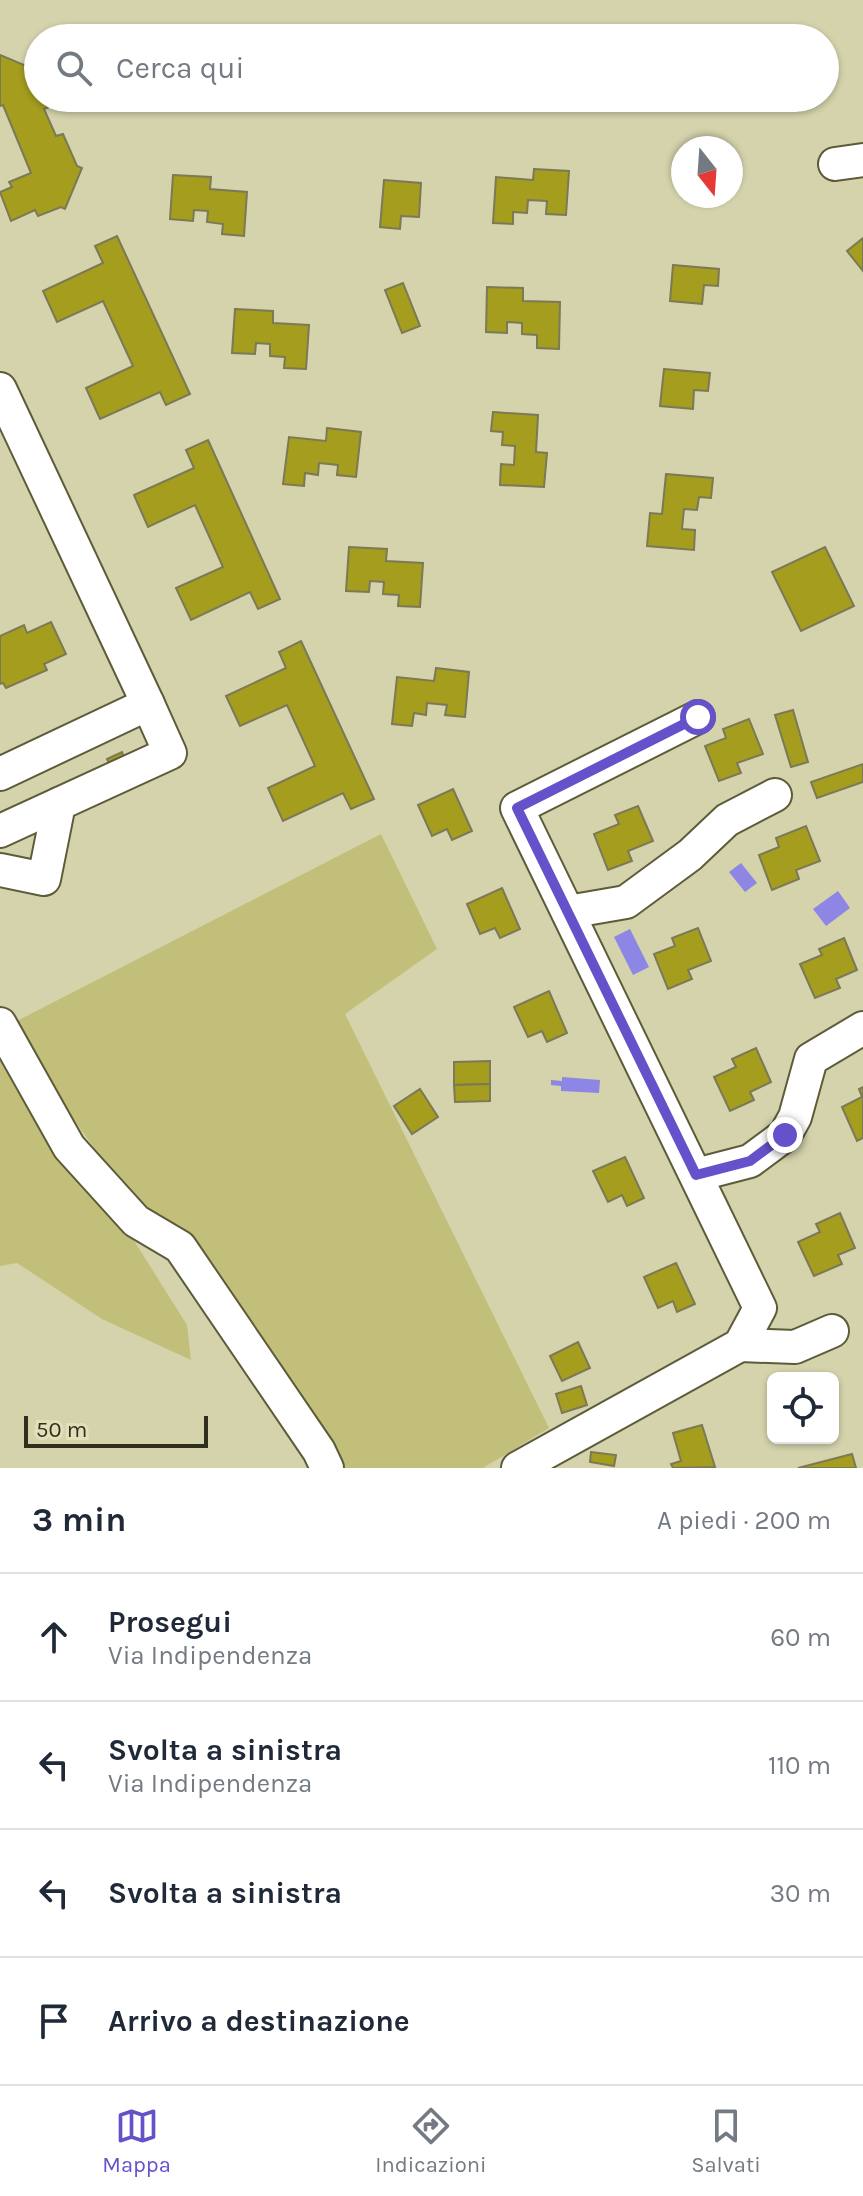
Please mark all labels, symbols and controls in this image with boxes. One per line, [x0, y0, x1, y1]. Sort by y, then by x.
search box [24, 24, 839, 112]
icon: search [52, 46, 96, 90]
text: Cerca qui [116, 50, 244, 86]
north arrow [671, 136, 743, 208]
route start [680, 699, 716, 735]
route end [767, 1117, 803, 1153]
map controls [767, 1372, 839, 1444]
button: locate [767, 1372, 839, 1444]
scale bar [24, 1412, 208, 1448]
text: 50 m [36, 1417, 87, 1443]
text: 3 min [32, 1500, 126, 1540]
text: A piedi · 200 m [657, 1505, 831, 1536]
text: Prosegui [108, 1604, 232, 1640]
icon: ahead [32, 1615, 76, 1659]
text: 60 m [770, 1622, 831, 1653]
text: Via Indipendenza [108, 1640, 312, 1671]
text: Svolta a sinistra [108, 1732, 342, 1768]
icon: left [32, 1743, 76, 1787]
text: 110 m [768, 1750, 831, 1781]
text: Via Indipendenza [108, 1768, 312, 1799]
icon: left [32, 1871, 76, 1915]
text: Svolta a sinistra [108, 1875, 342, 1911]
text: 30 m [770, 1878, 831, 1909]
icon: arrive [32, 1999, 76, 2043]
text: Arrivo a destinazione [108, 2003, 410, 2039]
tab: Mappa [102, 2104, 171, 2178]
tab: Indicazioni [375, 2104, 487, 2178]
tab: Salvati [691, 2104, 761, 2178]

